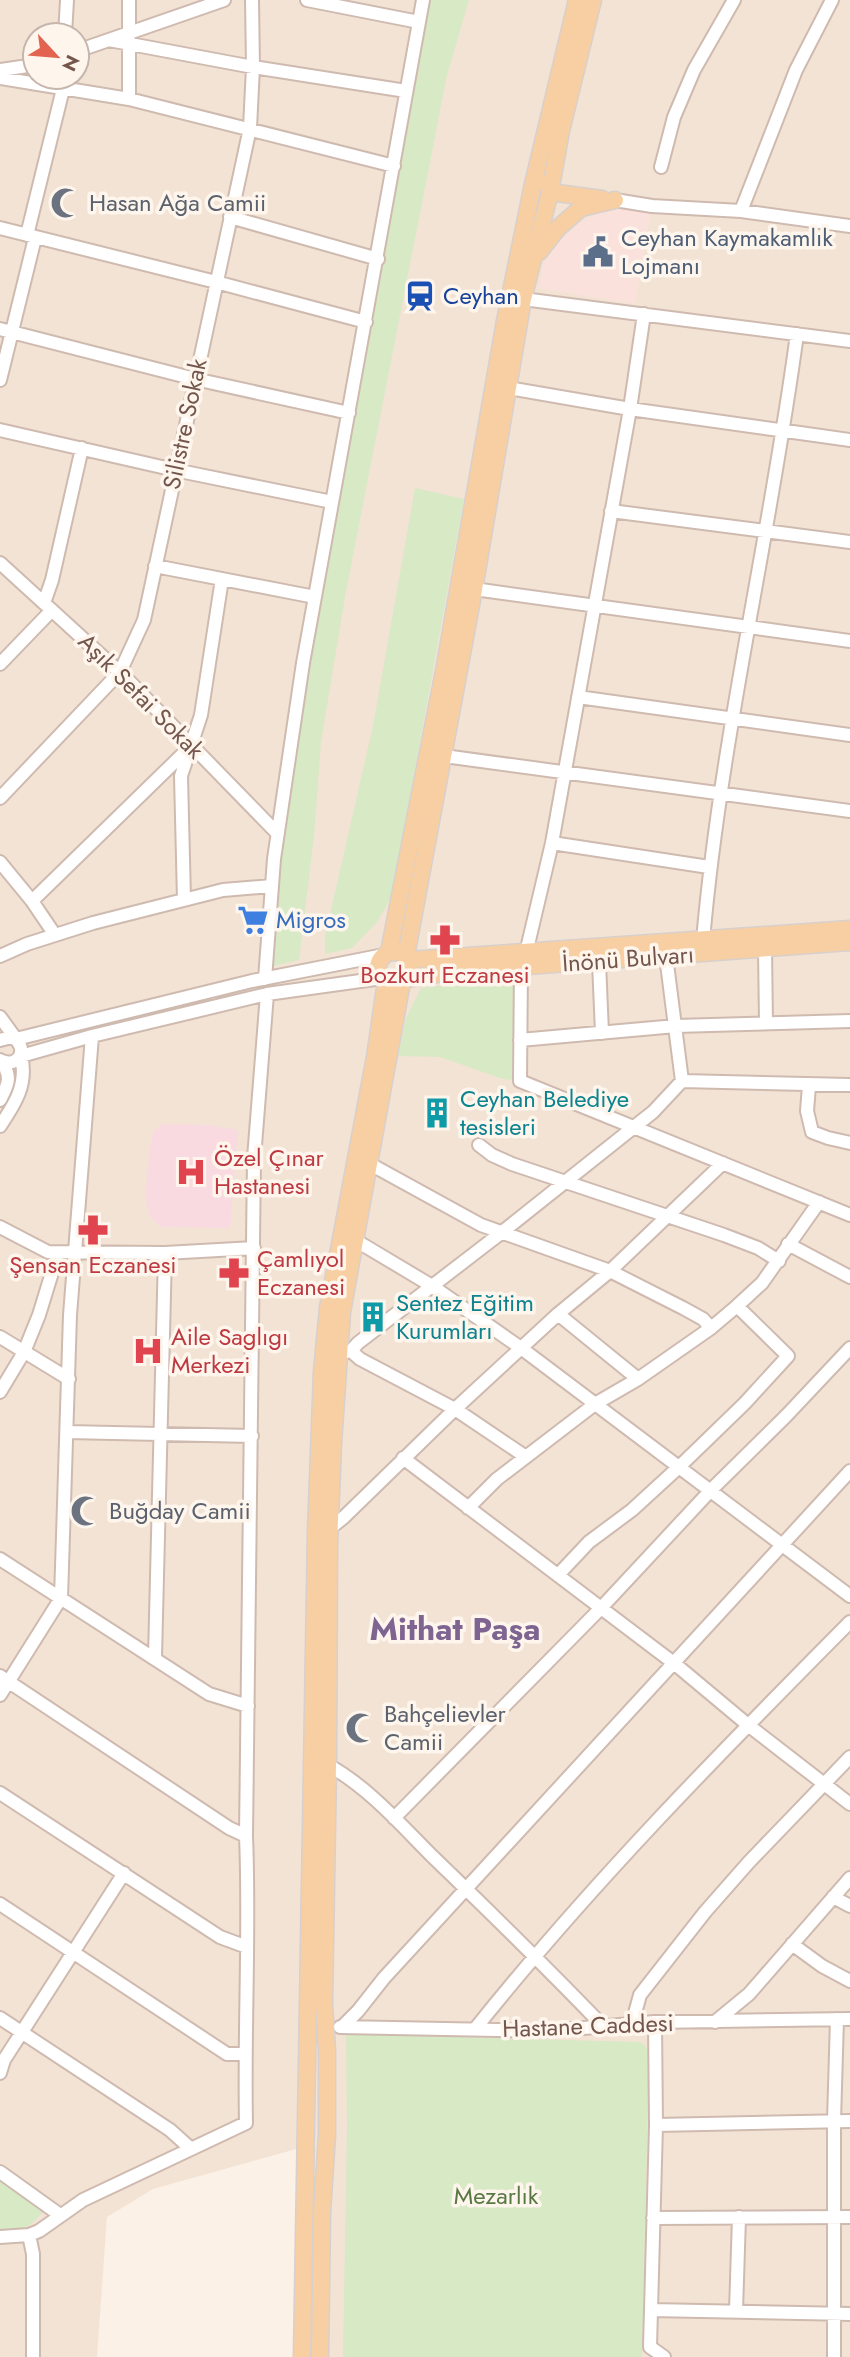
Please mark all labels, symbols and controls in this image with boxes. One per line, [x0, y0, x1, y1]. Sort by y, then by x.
north arrow [21, 21, 91, 91]
text: N [55, 51, 86, 76]
place label: Hasan Ağa Camii [89, 185, 266, 220]
mosque icon: Hasan Ağa Camii [49, 186, 83, 220]
place label: Ceyhan Kaymakamlık Lojmanı [621, 220, 833, 283]
public building icon: Ceyhan Kaymakamlık Lojmanı [581, 235, 615, 269]
place label: Ceyhan [443, 278, 519, 313]
station icon: Ceyhan [403, 279, 437, 313]
street label: Silistre Sokak [154, 355, 216, 493]
street label: Aşık Sefai Sokak [70, 625, 213, 767]
place label: Migros [276, 902, 346, 937]
supermarket icon: Migros [236, 903, 270, 937]
pharmacy icon: Bozkurt Eczanesi [428, 923, 462, 957]
street label: İnönü Bulvarı [561, 936, 695, 981]
place label: Bozkurt Eczanesi [360, 957, 530, 992]
place label: Ceyhan Belediye tesisleri [460, 1081, 629, 1144]
building icon: Ceyhan Belediye tesisleri [420, 1096, 454, 1130]
place label: Özel Çınar Hastanesi [214, 1140, 325, 1203]
hospital icon: Özel Çınar Hastanesi [174, 1155, 208, 1189]
pharmacy icon: Şensan Eczanesi [76, 1213, 110, 1247]
place label: Çamlıyol Eczanesi [257, 1241, 345, 1304]
place label: Şensan Eczanesi [9, 1247, 177, 1282]
pharmacy icon: Çamlıyol Eczanesi [217, 1256, 251, 1290]
place label: Sentez Eğitim Kurumları [396, 1285, 534, 1348]
building icon: Sentez Eğitim Kurumları [356, 1300, 390, 1334]
place label: Aile Saglıgı Merkezi [171, 1319, 288, 1382]
hospital icon: Aile Saglıgı Merkezi [131, 1334, 165, 1368]
place label: Buğday Camii [109, 1493, 251, 1528]
mosque icon: Buğday Camii [69, 1494, 103, 1528]
district label: Mithat Paşa [370, 1606, 540, 1652]
place label: Bahçelievler Camii [384, 1696, 507, 1759]
mosque icon: Bahçelievler Camii [344, 1711, 378, 1745]
street label: Hastane Caddesi [502, 2005, 674, 2046]
park label: Mezarlık [454, 2178, 539, 2213]

